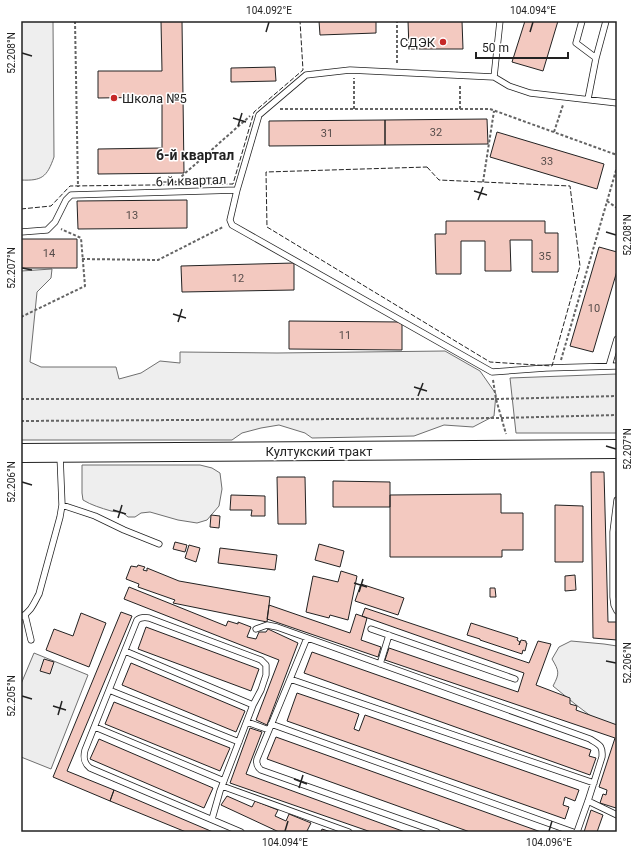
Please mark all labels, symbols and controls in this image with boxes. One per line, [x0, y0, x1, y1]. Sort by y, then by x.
text: 104.092°E [246, 5, 292, 16]
text: 104.094°E [510, 5, 556, 16]
text: 52.208°N [6, 32, 17, 74]
scale bar [476, 34, 568, 60]
place label: СДЭК [400, 35, 436, 50]
marker: СДЭК [438, 37, 448, 47]
text: 50 m [482, 41, 509, 55]
place label: Школа №5 [122, 91, 187, 106]
marker: Школа №5 [109, 93, 119, 103]
house number: 32 [430, 126, 442, 139]
house number: 31 [321, 127, 333, 140]
district label: 6-й квартал [156, 147, 234, 163]
house number: 33 [541, 155, 553, 168]
street label: 6-й квартал [155, 172, 227, 189]
house number: 13 [126, 209, 138, 222]
text: 52.208°N [622, 214, 633, 256]
text: 52.207°N [6, 247, 17, 289]
house number: 14 [43, 247, 55, 260]
house number: 35 [539, 250, 551, 263]
house number: 12 [232, 272, 244, 285]
house number: 10 [588, 302, 600, 315]
house number: 11 [339, 329, 351, 342]
text: 52.207°N [622, 428, 633, 470]
street label: Култукский тракт [266, 444, 372, 459]
text: 52.206°N [6, 461, 17, 503]
text: 52.206°N [622, 642, 633, 684]
text: 52.205°N [6, 675, 17, 717]
text: 104.094°E [262, 837, 308, 848]
text: 104.096°E [526, 837, 572, 848]

